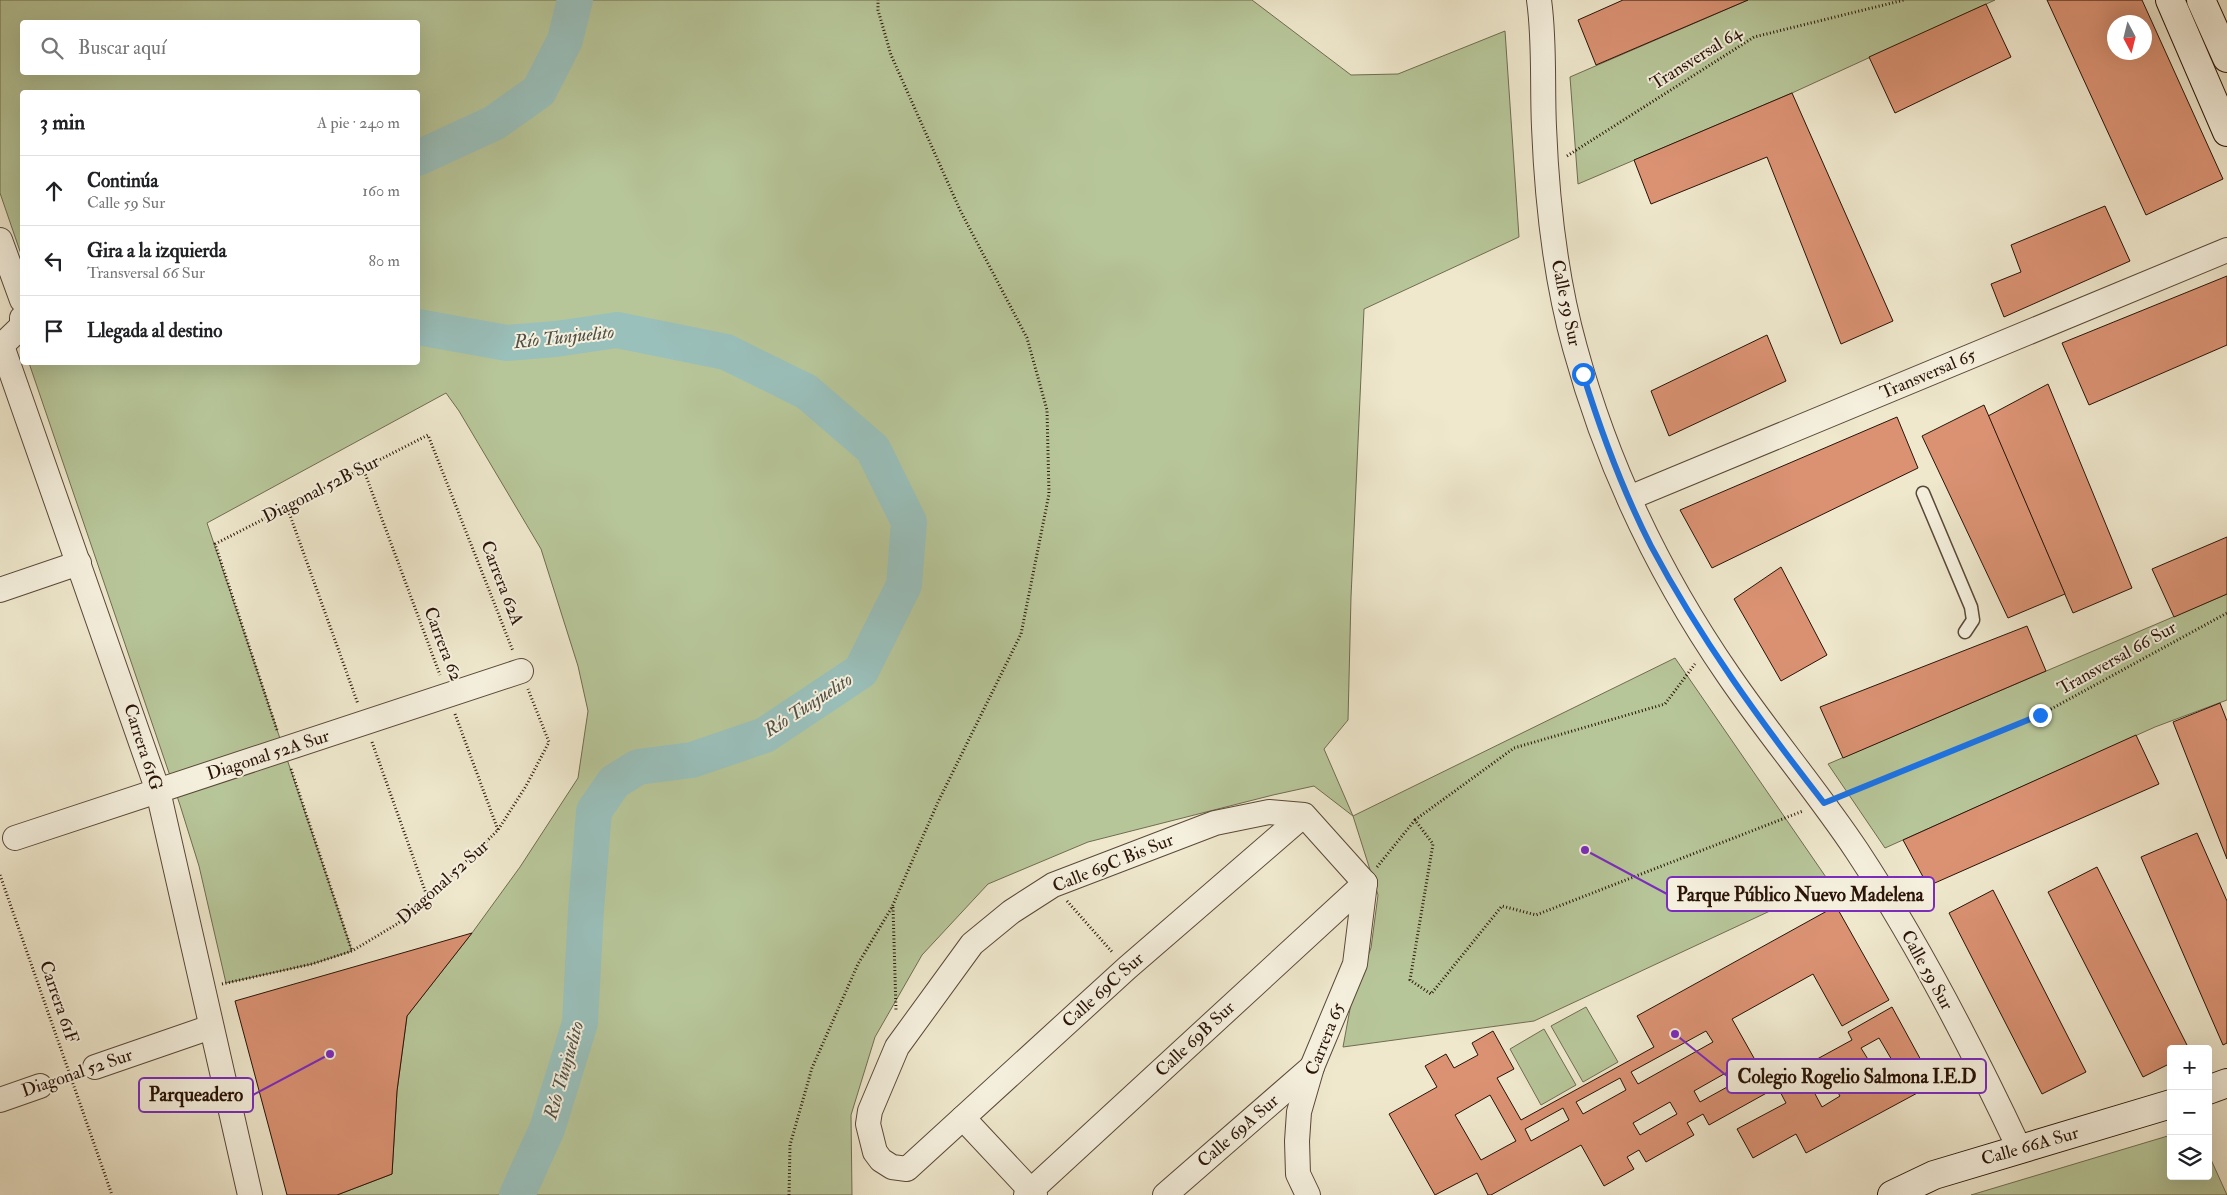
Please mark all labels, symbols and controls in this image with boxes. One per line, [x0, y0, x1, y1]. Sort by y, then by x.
north arrow [2107, 15, 2152, 60]
search box [20, 20, 420, 75]
street label: Transversal 64 [1646, 20, 1747, 95]
icon: search [38, 34, 66, 62]
text: Buscar aquí [78, 36, 166, 60]
text: 3 min [40, 109, 85, 136]
text: A pie · 240 m [317, 113, 400, 133]
text: Continúa [87, 169, 158, 193]
icon: ahead [40, 177, 68, 205]
text: 160 m [362, 181, 400, 201]
text: Calle 59 Sur [87, 193, 165, 213]
text: Gira a la izquierda [87, 239, 226, 263]
icon: left [40, 247, 68, 275]
text: 80 m [369, 251, 400, 271]
street label: Calle 59 Sur [1546, 258, 1586, 349]
text: Transversal 66 Sur [87, 263, 205, 283]
icon: arrive [40, 317, 68, 345]
text: Llegada al destino [87, 319, 222, 343]
water label: Río Tunjuelito [512, 320, 616, 354]
street label: Transversal 65 [1877, 344, 1979, 404]
route start [1572, 363, 1595, 386]
street label: Diagonal 52B Sur [259, 450, 383, 528]
street label: Carrera 62A [475, 537, 529, 629]
street label: Carrera 62 [418, 604, 468, 684]
street label: Transversal 66 Sur [2053, 616, 2181, 700]
water label: Río Tunjuelito [758, 667, 857, 743]
street label: Carrera 61G [118, 701, 168, 793]
route end [2029, 704, 2052, 727]
street label: Diagonal 52A Sur [204, 724, 333, 786]
street label: Calle 69C Bis Sur [1049, 828, 1177, 898]
street label: Diagonal 52 Sur [392, 834, 494, 929]
callout: Parque Público Nuevo Madelena [1667, 877, 1934, 911]
text: Parque Público Nuevo Madelena [1676, 883, 1925, 908]
street label: Calle 59 Sur [1896, 926, 1958, 1014]
street label: Calle 69C Sur [1057, 947, 1149, 1033]
street label: Carrera 61F [34, 958, 84, 1046]
street label: Calle 69B Sur [1150, 996, 1240, 1082]
street label: Carrera 65 [1300, 999, 1350, 1079]
water label: Río Tunjuelito [538, 1018, 590, 1123]
street label: Diagonal 52 Sur [18, 1043, 136, 1103]
map controls [2167, 1045, 2212, 1180]
button: + [2167, 1045, 2212, 1090]
callout: Colegio Rogelio Salmona I.E.D [1727, 1059, 1986, 1093]
text: Colegio Rogelio Salmona I.E.D [1738, 1065, 1976, 1090]
callout: Parqueadero [139, 1078, 253, 1112]
text: Parqueadero [149, 1083, 243, 1108]
street label: Calle 69A Sur [1193, 1089, 1284, 1173]
button: − [2167, 1090, 2212, 1135]
street label: Calle 66A Sur [1979, 1121, 2082, 1171]
button: layers [2167, 1135, 2212, 1180]

